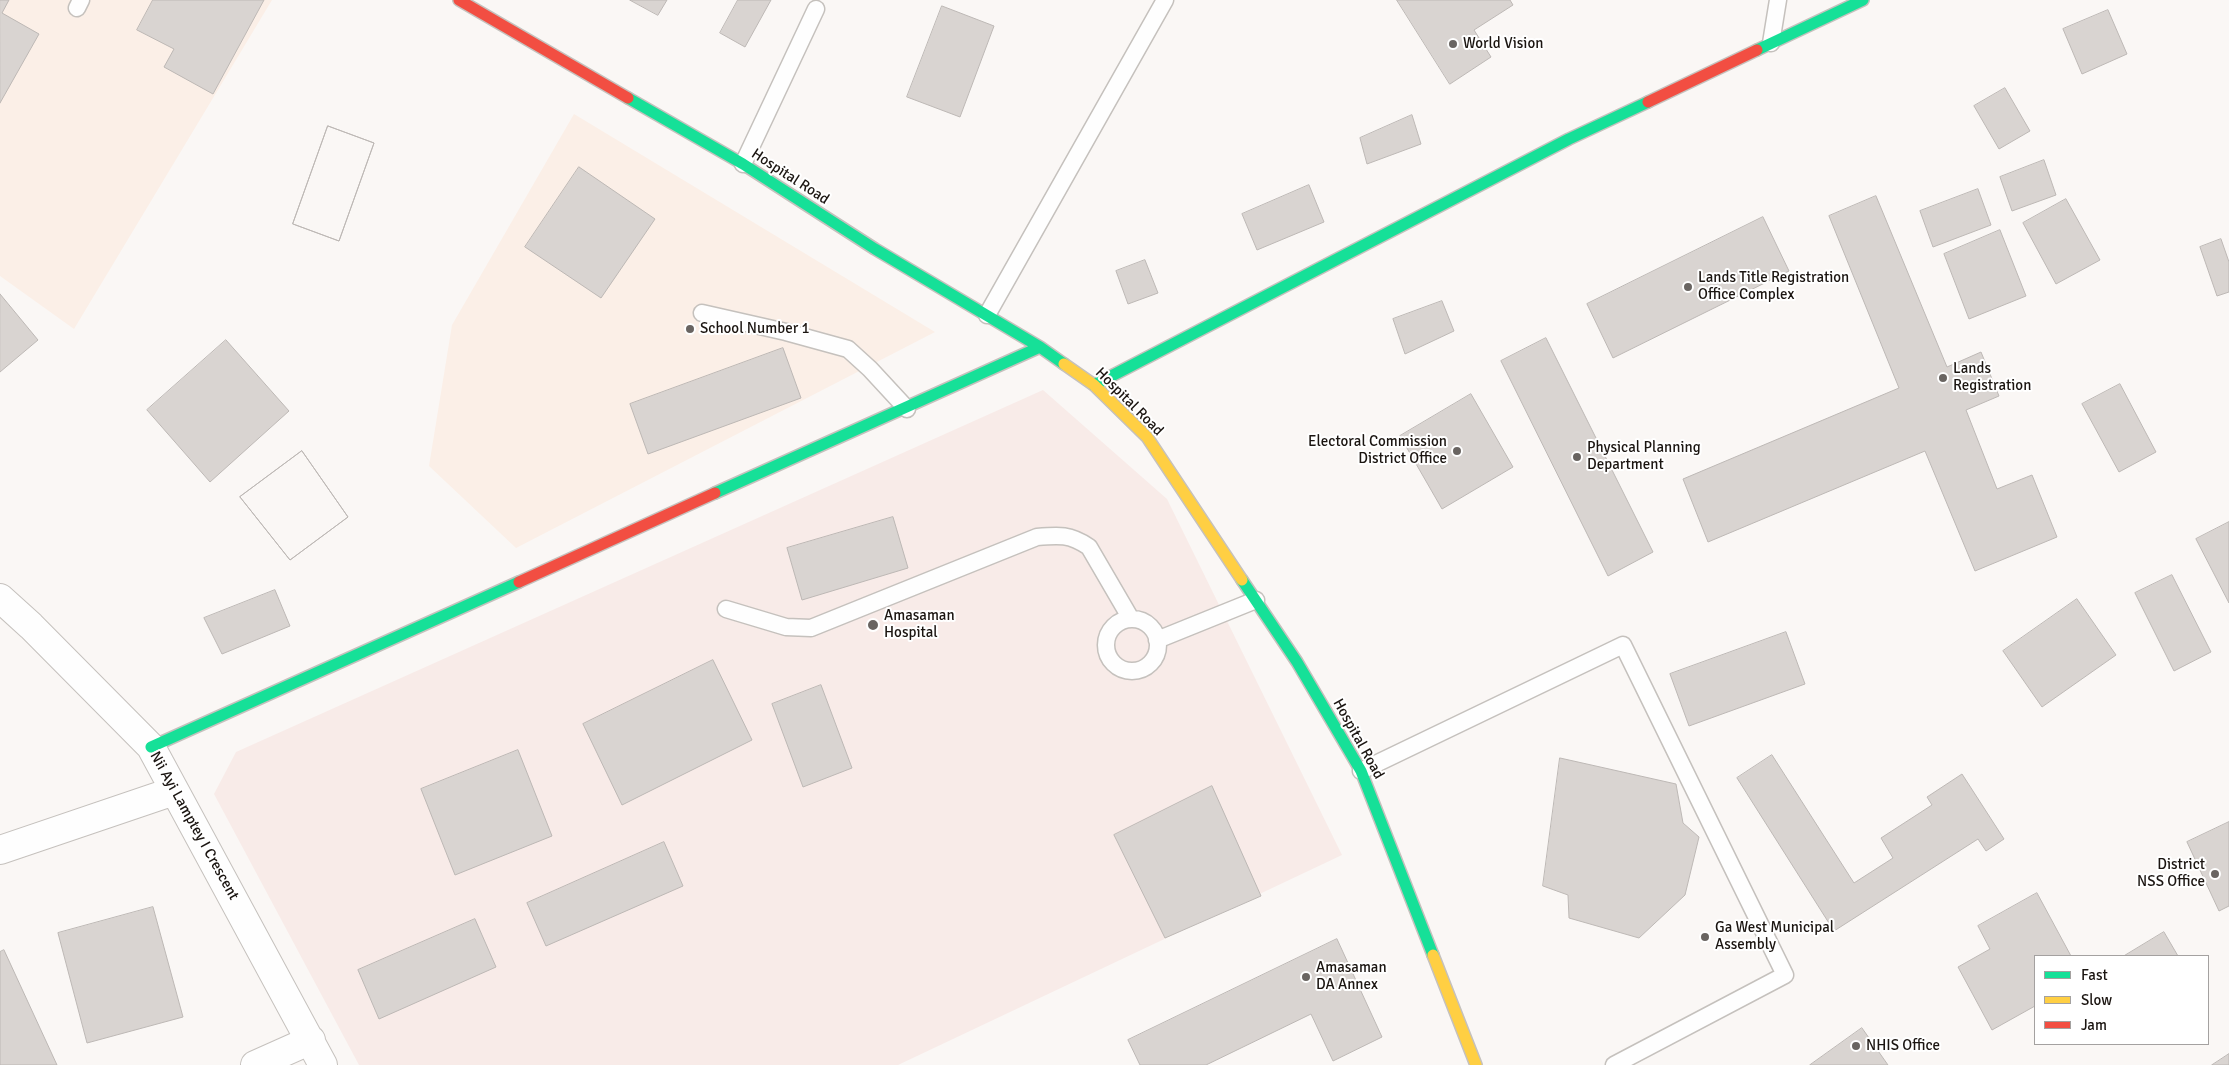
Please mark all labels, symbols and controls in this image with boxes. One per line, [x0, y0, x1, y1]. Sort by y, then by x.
place label: World Vision [1463, 35, 1543, 53]
marker: World Vision [1447, 38, 1459, 50]
street label: Hospital Road [748, 145, 832, 209]
place label: Lands Title Registration Office Complex [1698, 269, 1849, 304]
marker: Lands Title Registration Office Complex [1682, 281, 1694, 293]
place label: School Number 1 [700, 320, 810, 338]
marker: School Number 1 [684, 323, 696, 335]
place label: Lands Registration [1953, 360, 2031, 395]
street label: Hospital Road [1091, 364, 1167, 440]
marker: Lands Registration [1937, 372, 1949, 384]
place label: Electoral Commission District Office [1308, 433, 1447, 468]
place label: Physical Planning Department [1587, 439, 1701, 474]
marker: Electoral Commission District Office [1451, 445, 1463, 457]
marker: Physical Planning Department [1571, 451, 1583, 463]
place label: Amasaman Hospital [884, 607, 955, 642]
marker: Amasaman Hospital [866, 618, 880, 632]
street label: Hospital Road [1329, 696, 1387, 782]
street label: Nii Ayi Lamptey I Crescent [146, 749, 242, 903]
place label: District NSS Office [2137, 856, 2205, 891]
marker: District NSS Office [2209, 868, 2221, 880]
place label: Ga West Municipal Assembly [1715, 919, 1834, 954]
marker: Ga West Municipal Assembly [1699, 931, 1711, 943]
legend [2034, 955, 2209, 1045]
place label: Amasaman DA Annex [1316, 959, 1387, 994]
text: Fast [2081, 966, 2108, 984]
marker: Amasaman DA Annex [1300, 971, 1312, 983]
text: Slow [2081, 991, 2112, 1009]
text: Jam [2081, 1016, 2107, 1034]
place label: NHIS Office [1866, 1037, 1940, 1055]
marker: NHIS Office [1850, 1040, 1862, 1052]

